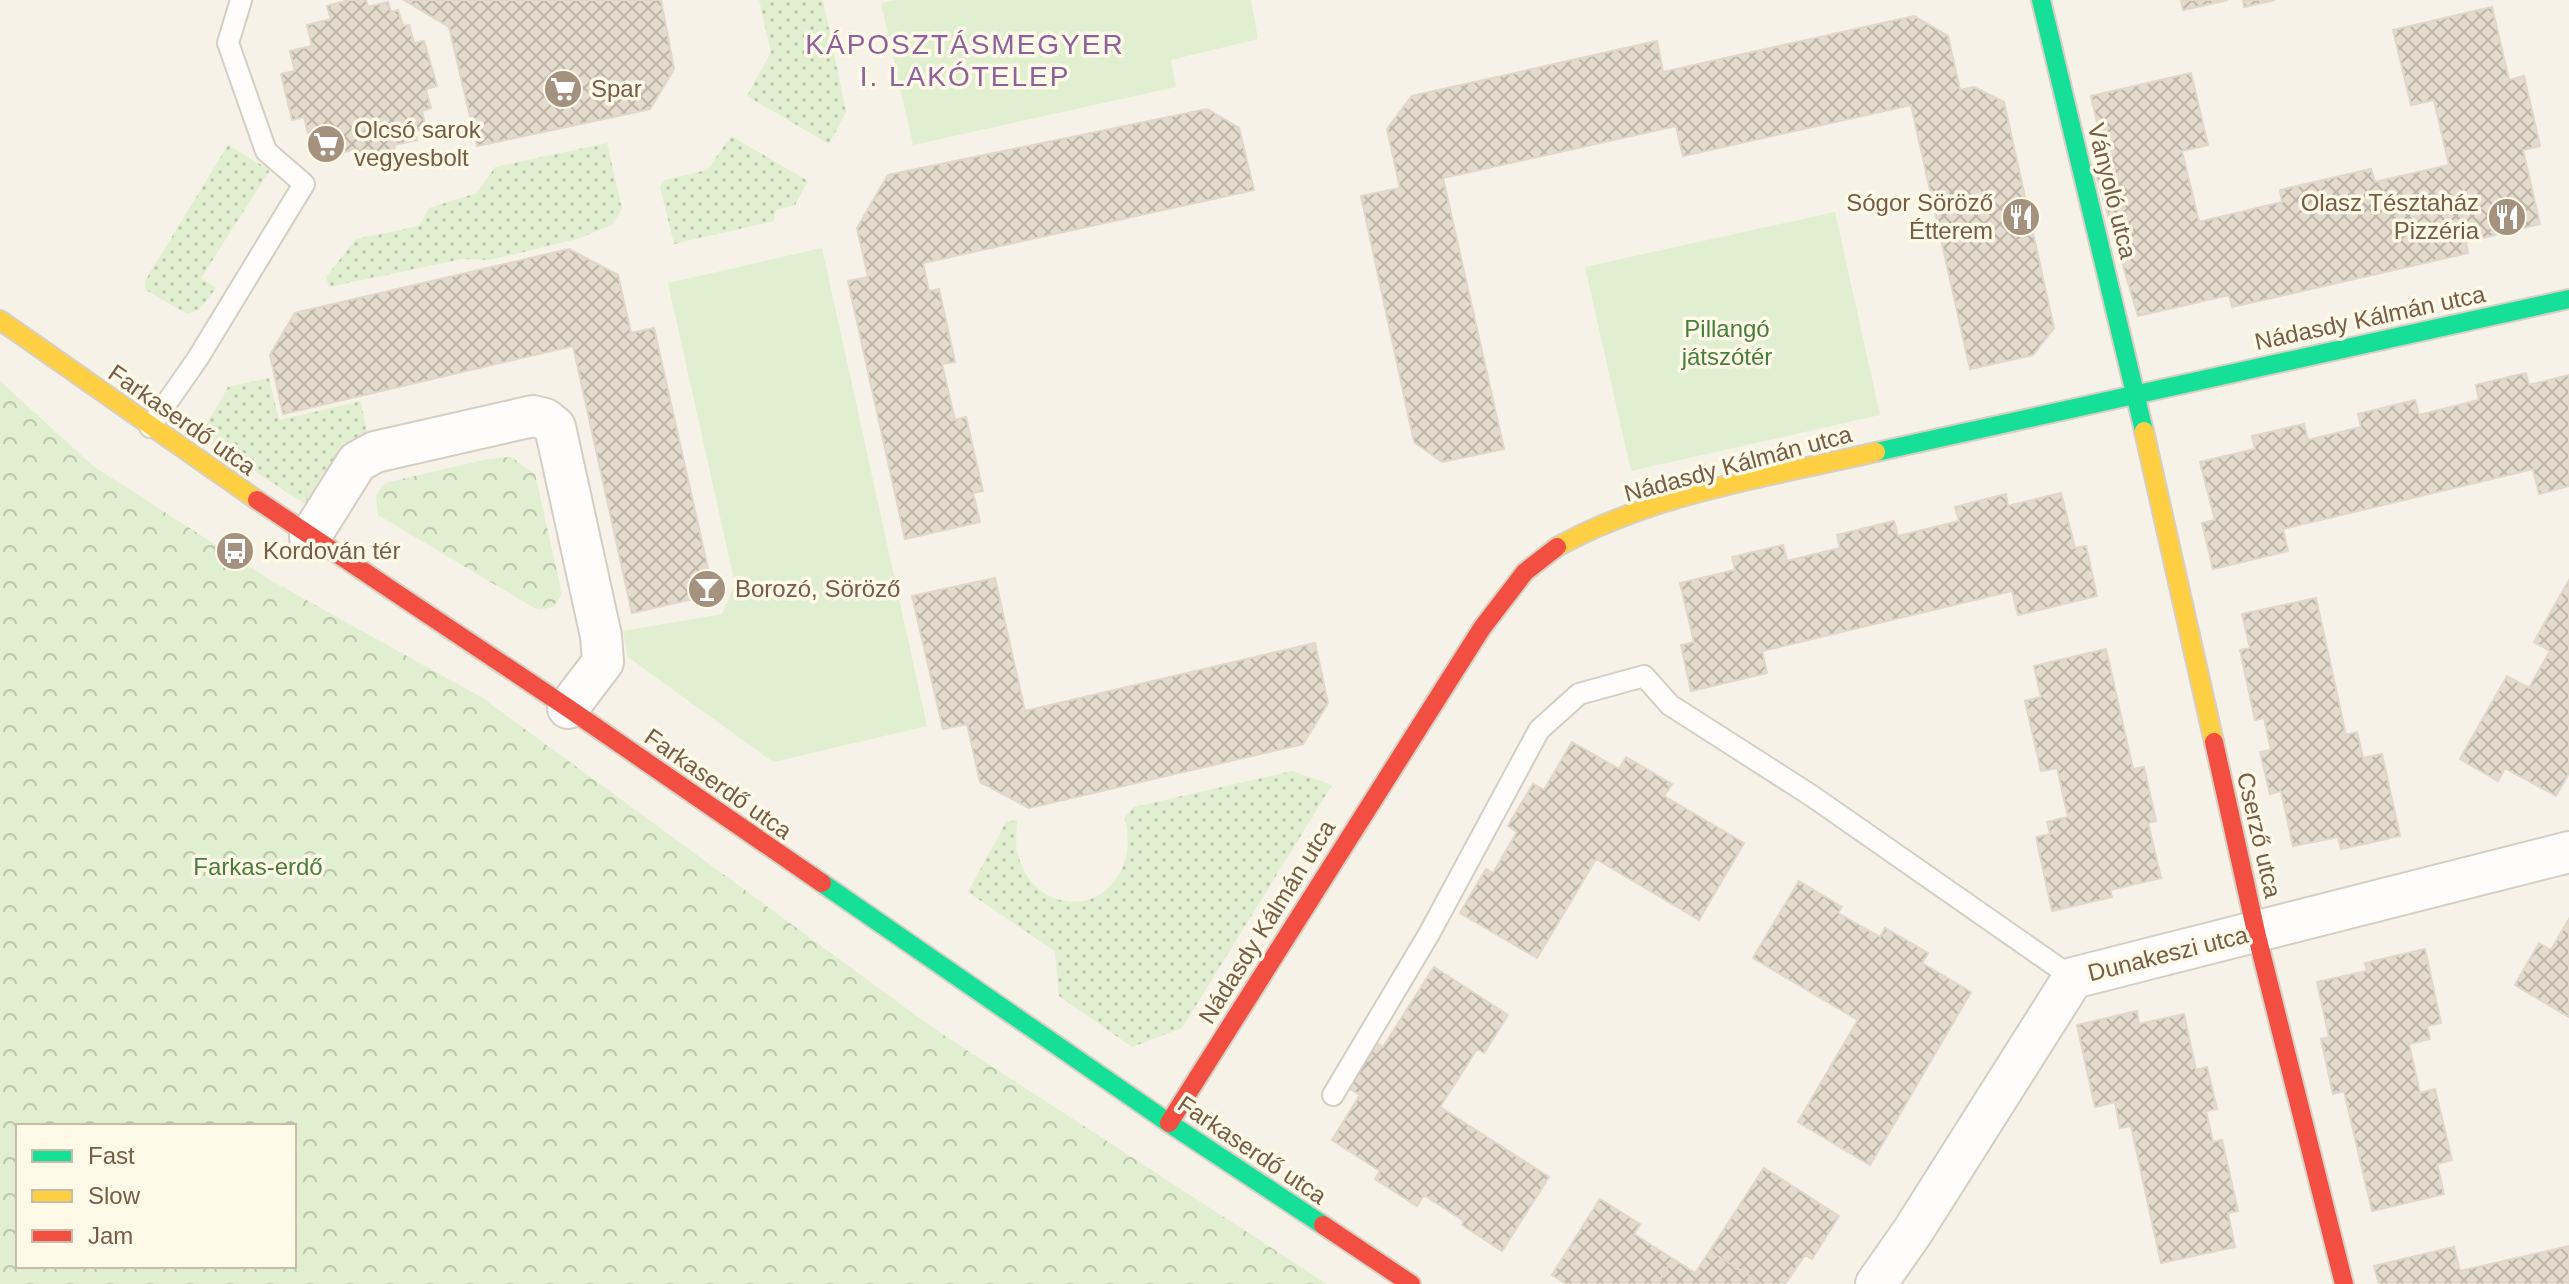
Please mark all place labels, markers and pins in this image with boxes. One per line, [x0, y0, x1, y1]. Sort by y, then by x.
supermarket icon: Spar [542, 68, 584, 110]
place label: Spar [591, 75, 642, 102]
place label: Olcsó sarok vegyesbolt [354, 116, 482, 171]
supermarket icon: Olcsó sarok vegyesbolt [305, 123, 347, 165]
place label: Sógor Söröző Étterem [1846, 189, 1993, 244]
place label: Olasz Tésztaház Pizzéria [2301, 189, 2480, 244]
restaurant icon: Sógor Söröző Étterem [2000, 196, 2042, 238]
restaurant icon: Olasz Tésztaház Pizzéria [2486, 196, 2528, 238]
bus stop icon: Kordován tér [214, 530, 256, 572]
place label: Kordován tér [263, 537, 400, 564]
bar icon: Borozó, Söröző [686, 568, 728, 610]
place label: Borozó, Söröző [735, 575, 900, 602]

